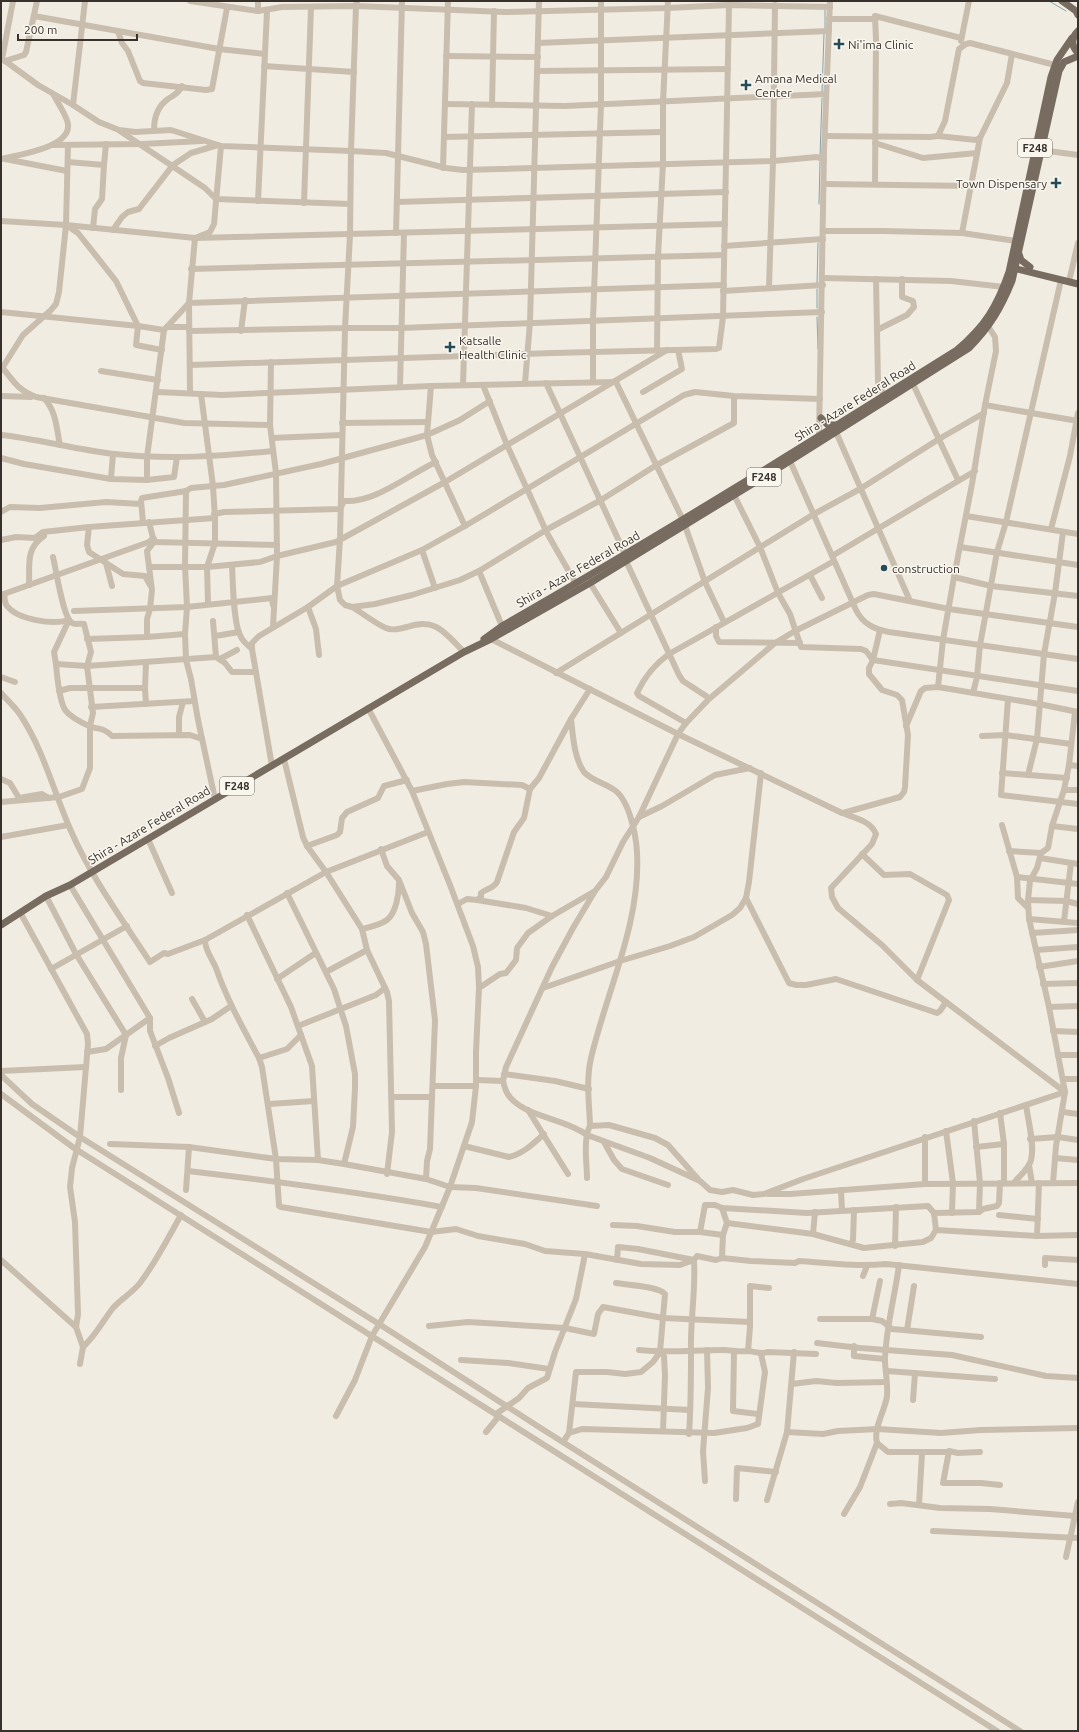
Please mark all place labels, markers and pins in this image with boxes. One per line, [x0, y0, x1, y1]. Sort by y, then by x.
marker: Ni'ima Clinic [833, 38, 845, 50]
place label: Ni'ima Clinic [848, 38, 914, 51]
place label: Amana Medical Center [755, 72, 837, 99]
marker: Amana Medical Center [740, 79, 752, 91]
place label: Town Dispensary [956, 177, 1047, 190]
marker: Town Dispensary [1050, 177, 1062, 189]
place label: Katsalle Health Clinic [459, 334, 527, 361]
marker: Katsalle Health Clinic [444, 341, 456, 353]
place label: construction [892, 562, 960, 575]
marker: construction [879, 563, 889, 573]

